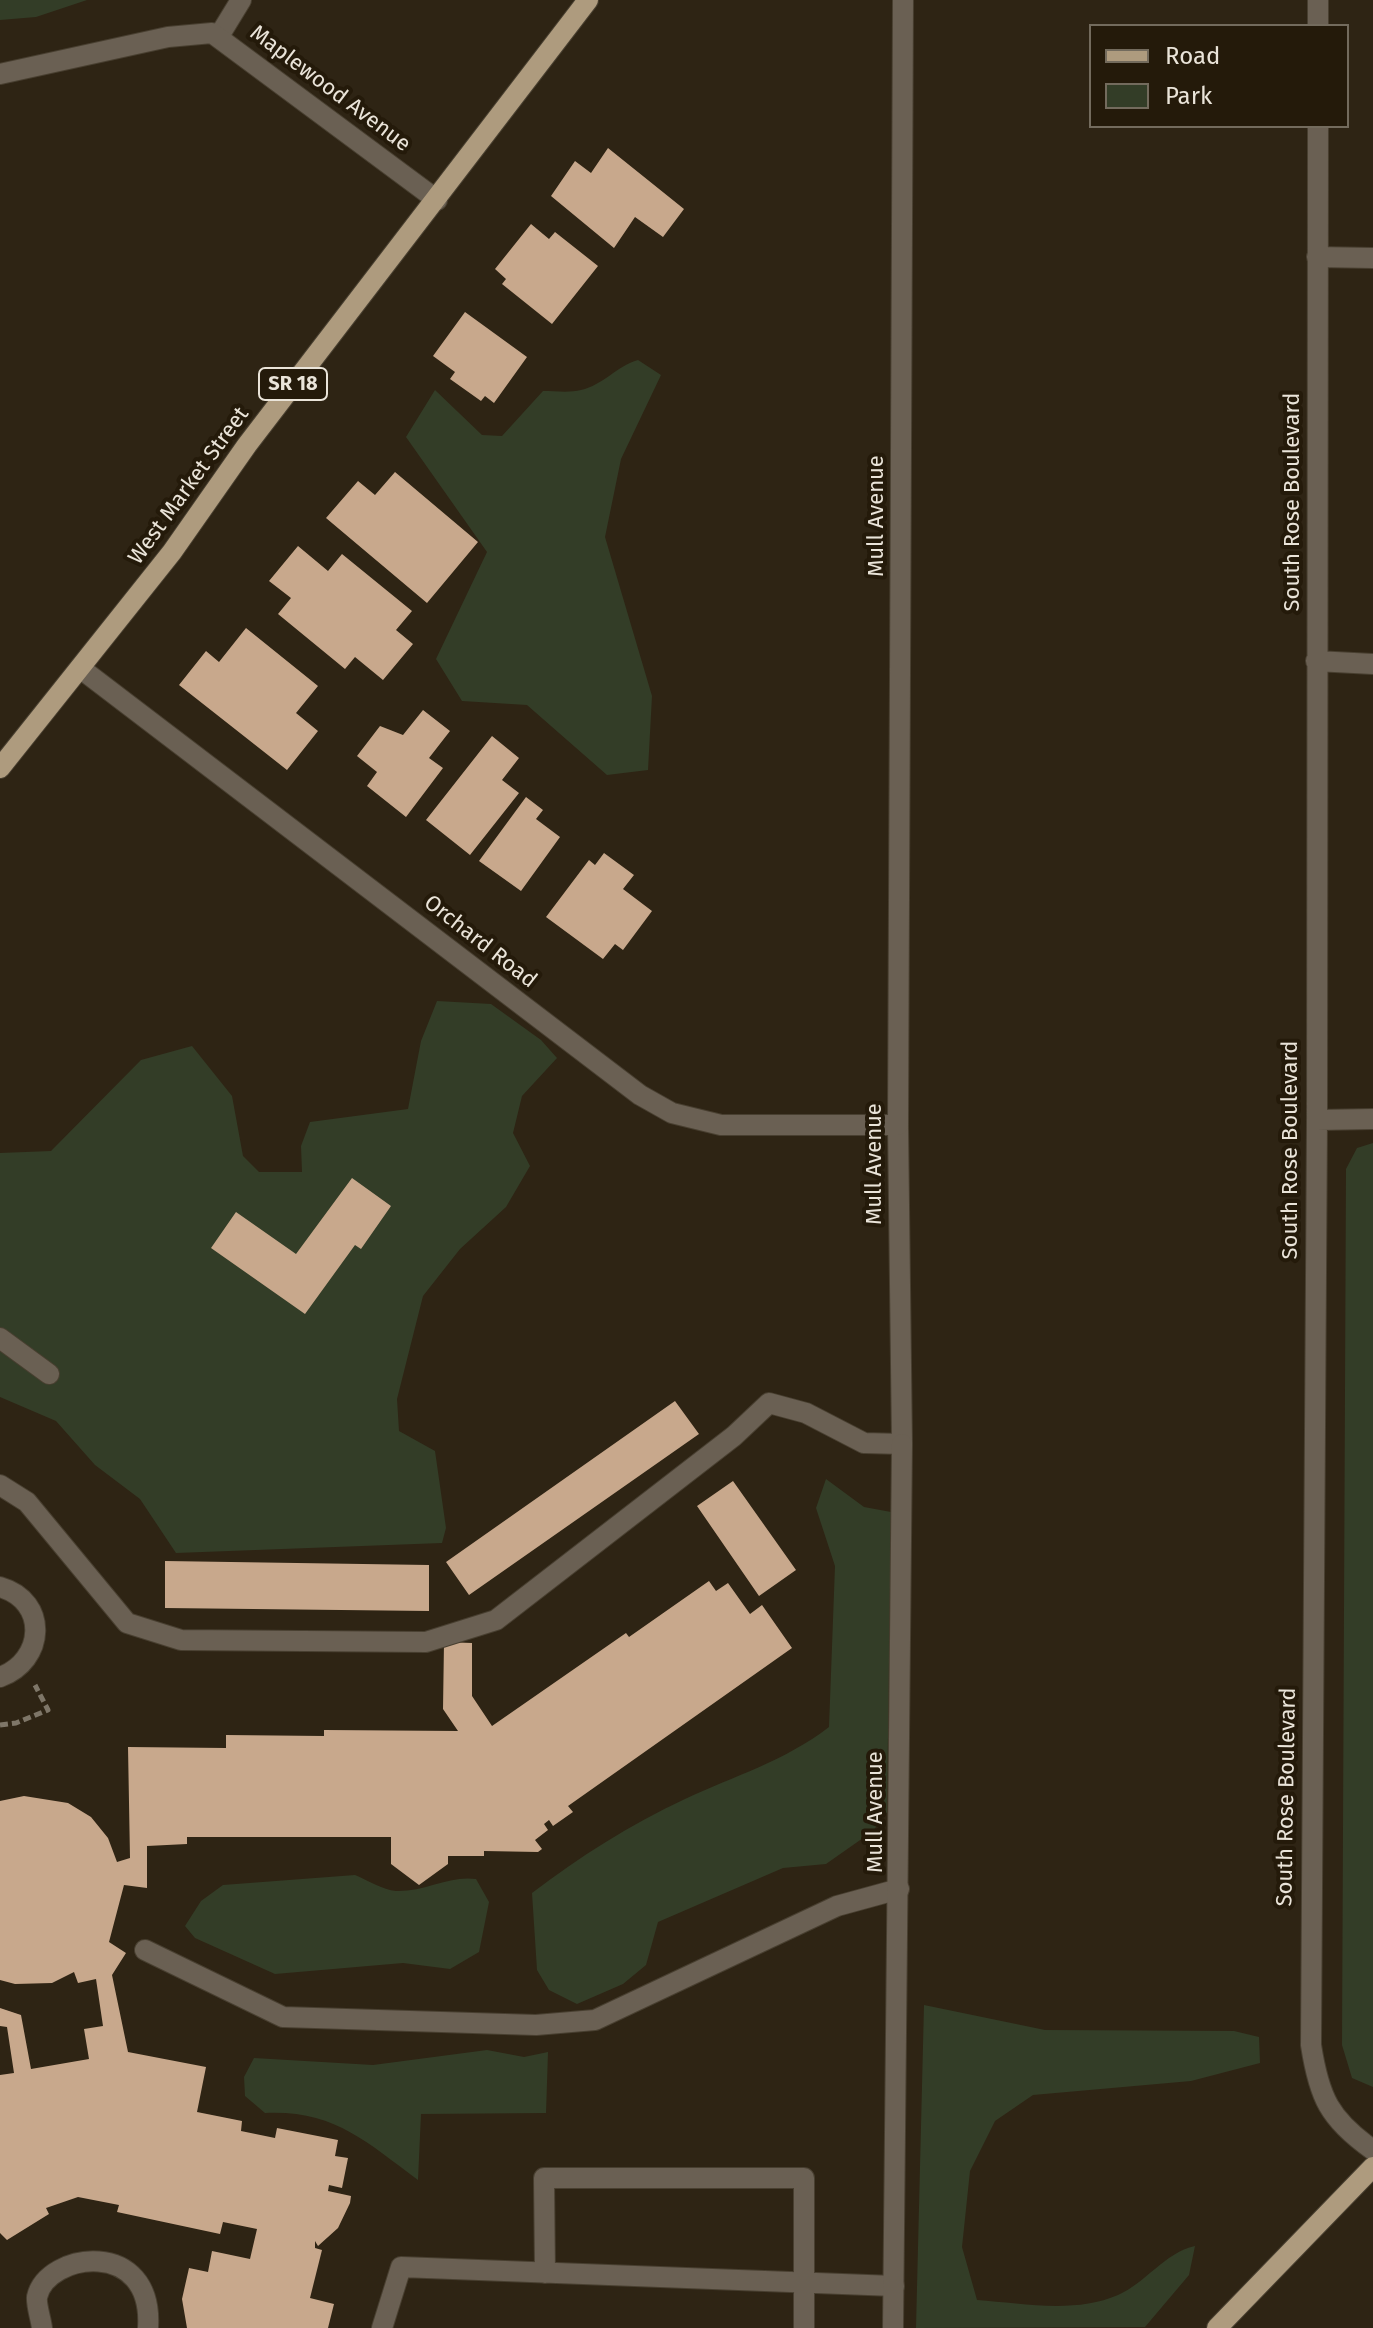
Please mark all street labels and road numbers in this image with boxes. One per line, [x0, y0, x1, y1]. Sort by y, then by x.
street label: Maplewood Avenue [245, 20, 415, 158]
road number: SR 18 [259, 368, 327, 400]
street label: South Rose Boulevard [1280, 393, 1306, 611]
street label: West Market Street [123, 402, 255, 570]
street label: Mull Avenue [864, 455, 890, 577]
street label: Orchard Road [418, 890, 542, 994]
street label: South Rose Boulevard [1278, 1041, 1304, 1259]
street label: Mull Avenue [862, 1103, 888, 1225]
street label: South Rose Boulevard [1272, 1687, 1302, 1907]
street label: Mull Avenue [863, 1751, 889, 1873]

